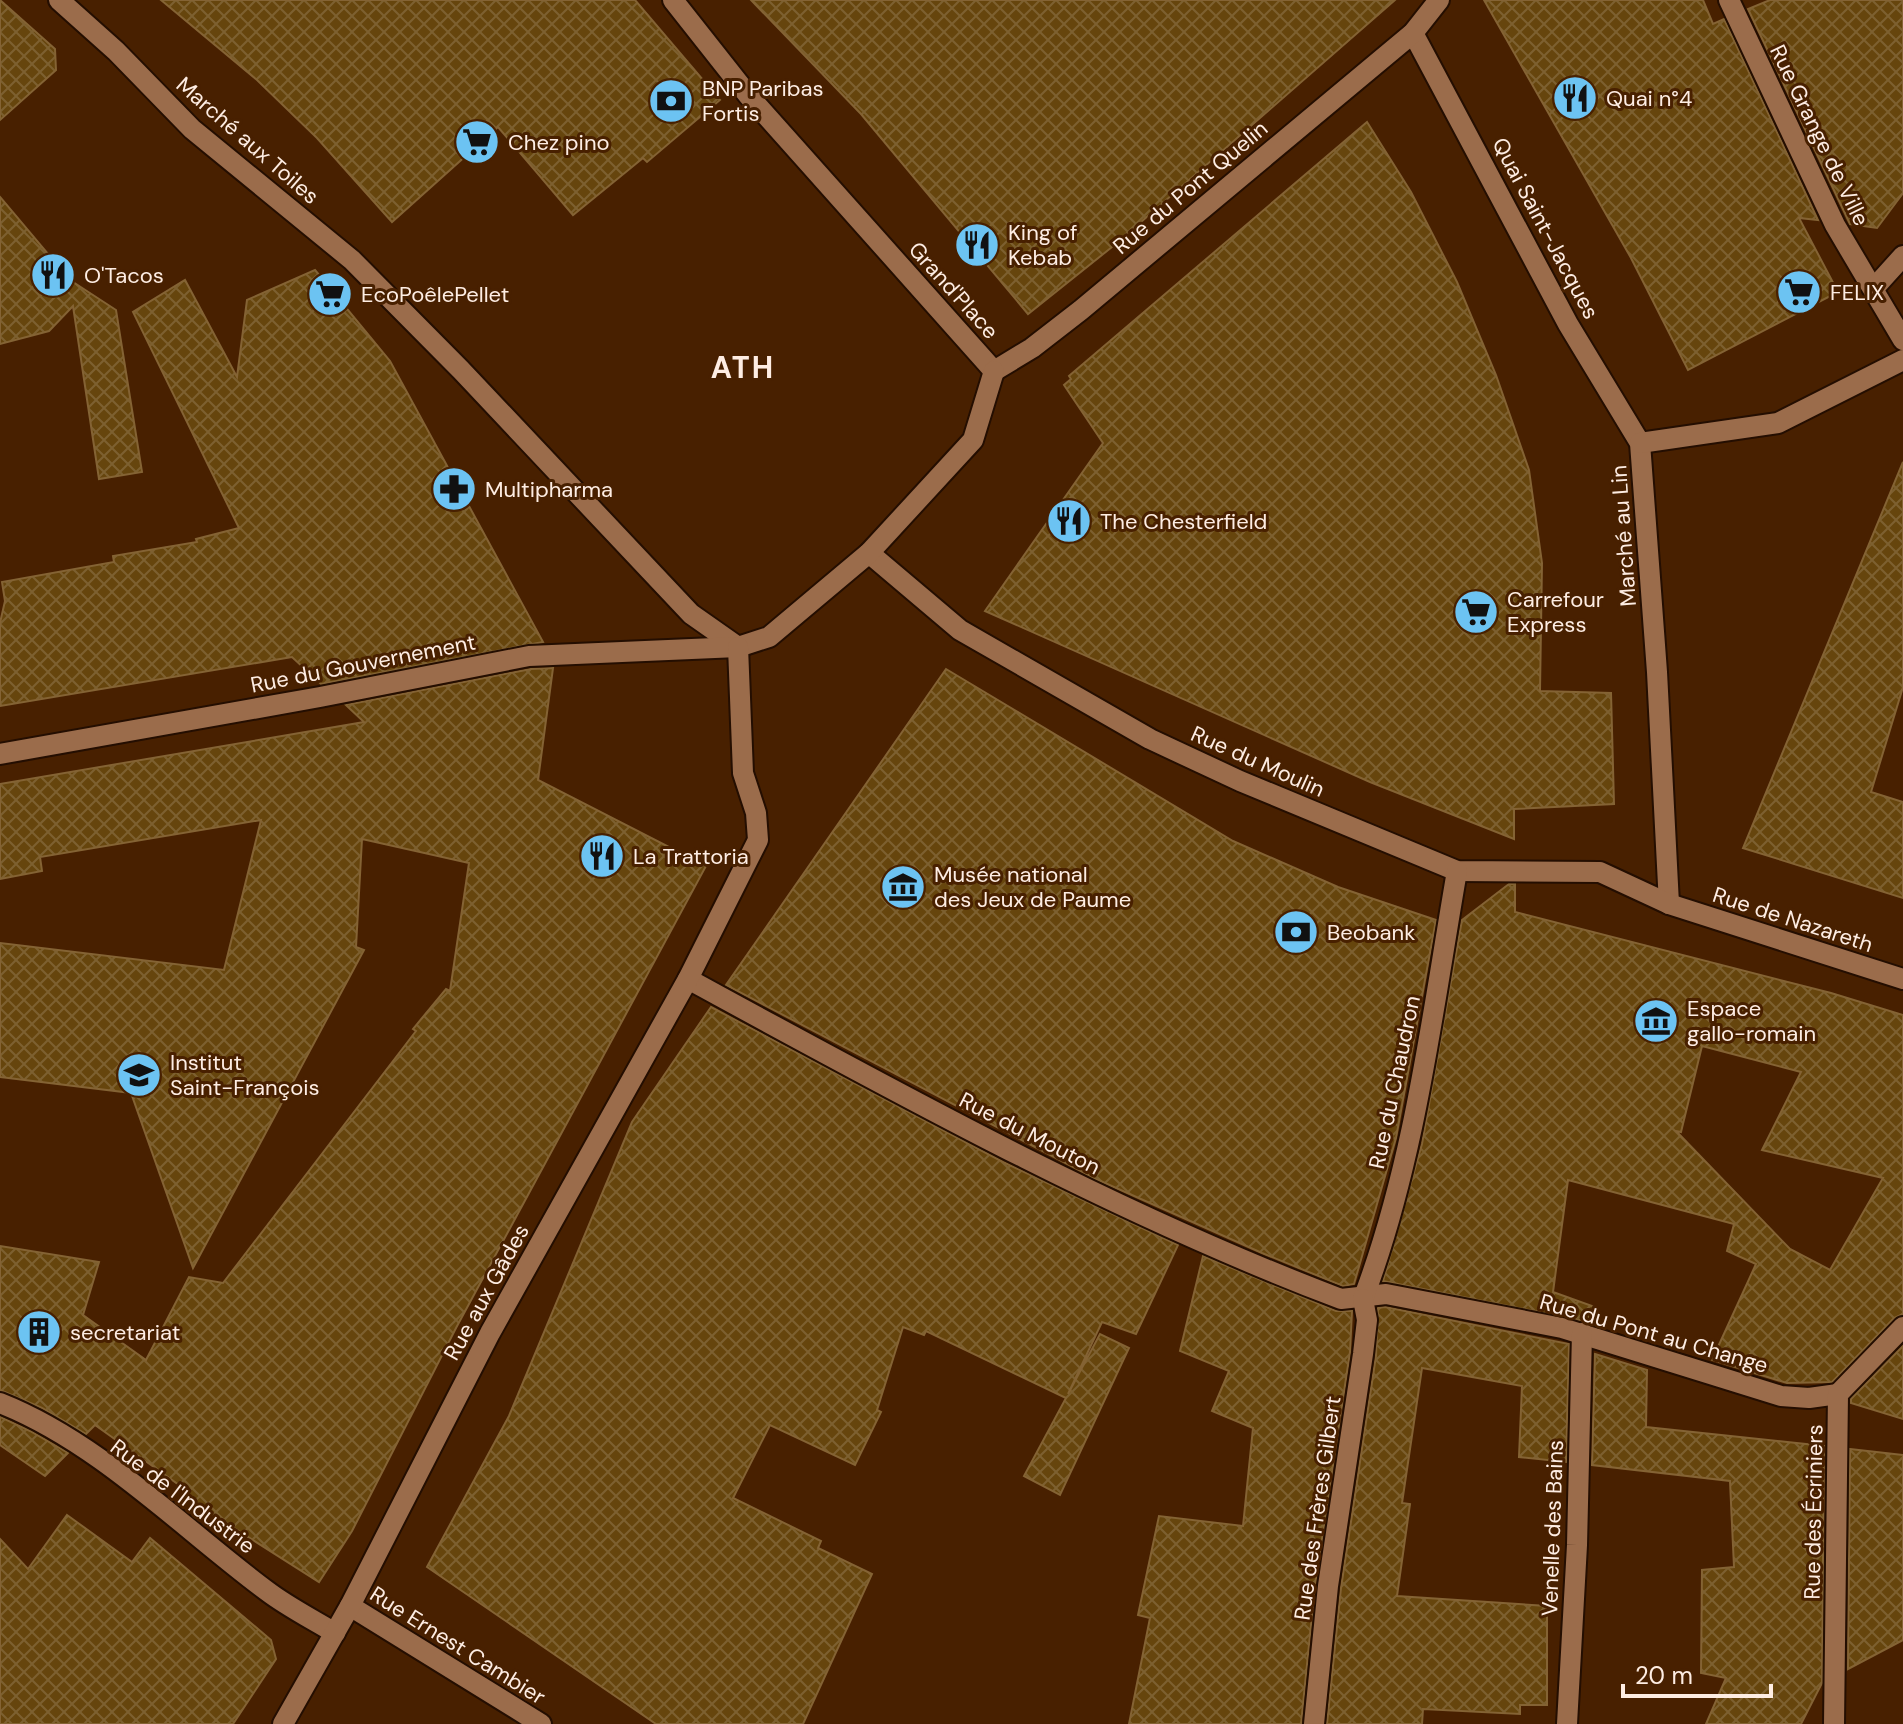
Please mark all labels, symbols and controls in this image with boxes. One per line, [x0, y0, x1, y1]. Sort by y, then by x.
street label: Rue Grange de Ville [1763, 40, 1876, 231]
street label: Marché aux Toiles [170, 70, 325, 210]
place label: BNP Paribas Fortis [702, 74, 824, 128]
restaurant icon: Quai n°4 [1551, 74, 1599, 122]
bank icon: BNP Paribas Fortis [647, 77, 695, 125]
place label: Quai n°4 [1606, 84, 1692, 113]
street label: Rue du Pont Quelin [1107, 114, 1274, 261]
supermarket icon: Chez pino [453, 118, 501, 166]
place label: Chez pino [508, 128, 610, 157]
street label: Quai Saint-Jacques [1485, 133, 1606, 324]
place label: King of Kebab [1008, 218, 1077, 272]
restaurant icon: King of Kebab [953, 221, 1001, 269]
street label: Grand'Place [902, 236, 1005, 345]
restaurant icon: O'Tacos [29, 251, 77, 299]
place label: O'Tacos [84, 261, 164, 290]
supermarket icon: FELIX [1775, 268, 1823, 316]
supermarket icon: EcoPoêlePellet [306, 270, 354, 318]
place label: FELIX [1830, 278, 1884, 307]
place label: EcoPoêlePellet [361, 280, 509, 309]
district label: ATH [711, 348, 775, 387]
street label: Marché au Lin [1604, 464, 1643, 608]
pharmacy icon: Multipharma [430, 465, 478, 513]
place label: Multipharma [485, 475, 613, 504]
restaurant icon: The Chesterfield [1045, 497, 1093, 545]
place label: The Chesterfield [1100, 507, 1267, 536]
place label: Carrefour Express [1507, 585, 1604, 639]
supermarket icon: Carrefour Express [1452, 588, 1500, 636]
street label: Rue du Gouvernement [248, 627, 478, 700]
street label: Rue du Moulin [1186, 719, 1329, 804]
restaurant icon: La Trattoria [578, 832, 626, 880]
place label: La Trattoria [633, 842, 749, 871]
place label: Musée national des Jeux de Paume [934, 860, 1131, 914]
museum icon: Musée national des Jeux de Paume [879, 863, 927, 911]
street label: Rue de Nazareth [1709, 880, 1877, 959]
bank icon: Beobank [1272, 908, 1320, 956]
place label: Beobank [1327, 918, 1415, 947]
street label: Rue du Chaudron [1362, 993, 1427, 1171]
place label: Espace gallo-romain [1687, 994, 1816, 1048]
museum icon: Espace gallo-romain [1632, 997, 1680, 1045]
place label: Institut Saint-François [170, 1048, 320, 1102]
school or university icon: Institut Saint-François [115, 1051, 163, 1099]
street label: Rue du Mouton [954, 1085, 1105, 1181]
street label: Rue aux Gâdes [437, 1219, 536, 1365]
street label: Rue du Pont au Change [1536, 1287, 1771, 1380]
building icon: secretariat [15, 1308, 63, 1356]
place label: secretariat [70, 1318, 180, 1347]
street label: Rue des Frères Gilbert [1287, 1394, 1348, 1622]
street label: Rue des Écriniers [1797, 1424, 1830, 1600]
street label: Rue de l'Industrie [105, 1433, 261, 1560]
street label: Venelle des Bains [1535, 1439, 1570, 1617]
street label: Rue Ernest Cambier [364, 1580, 551, 1711]
scale bar [1623, 1648, 1771, 1698]
text: 20 m [1635, 1660, 1693, 1691]

